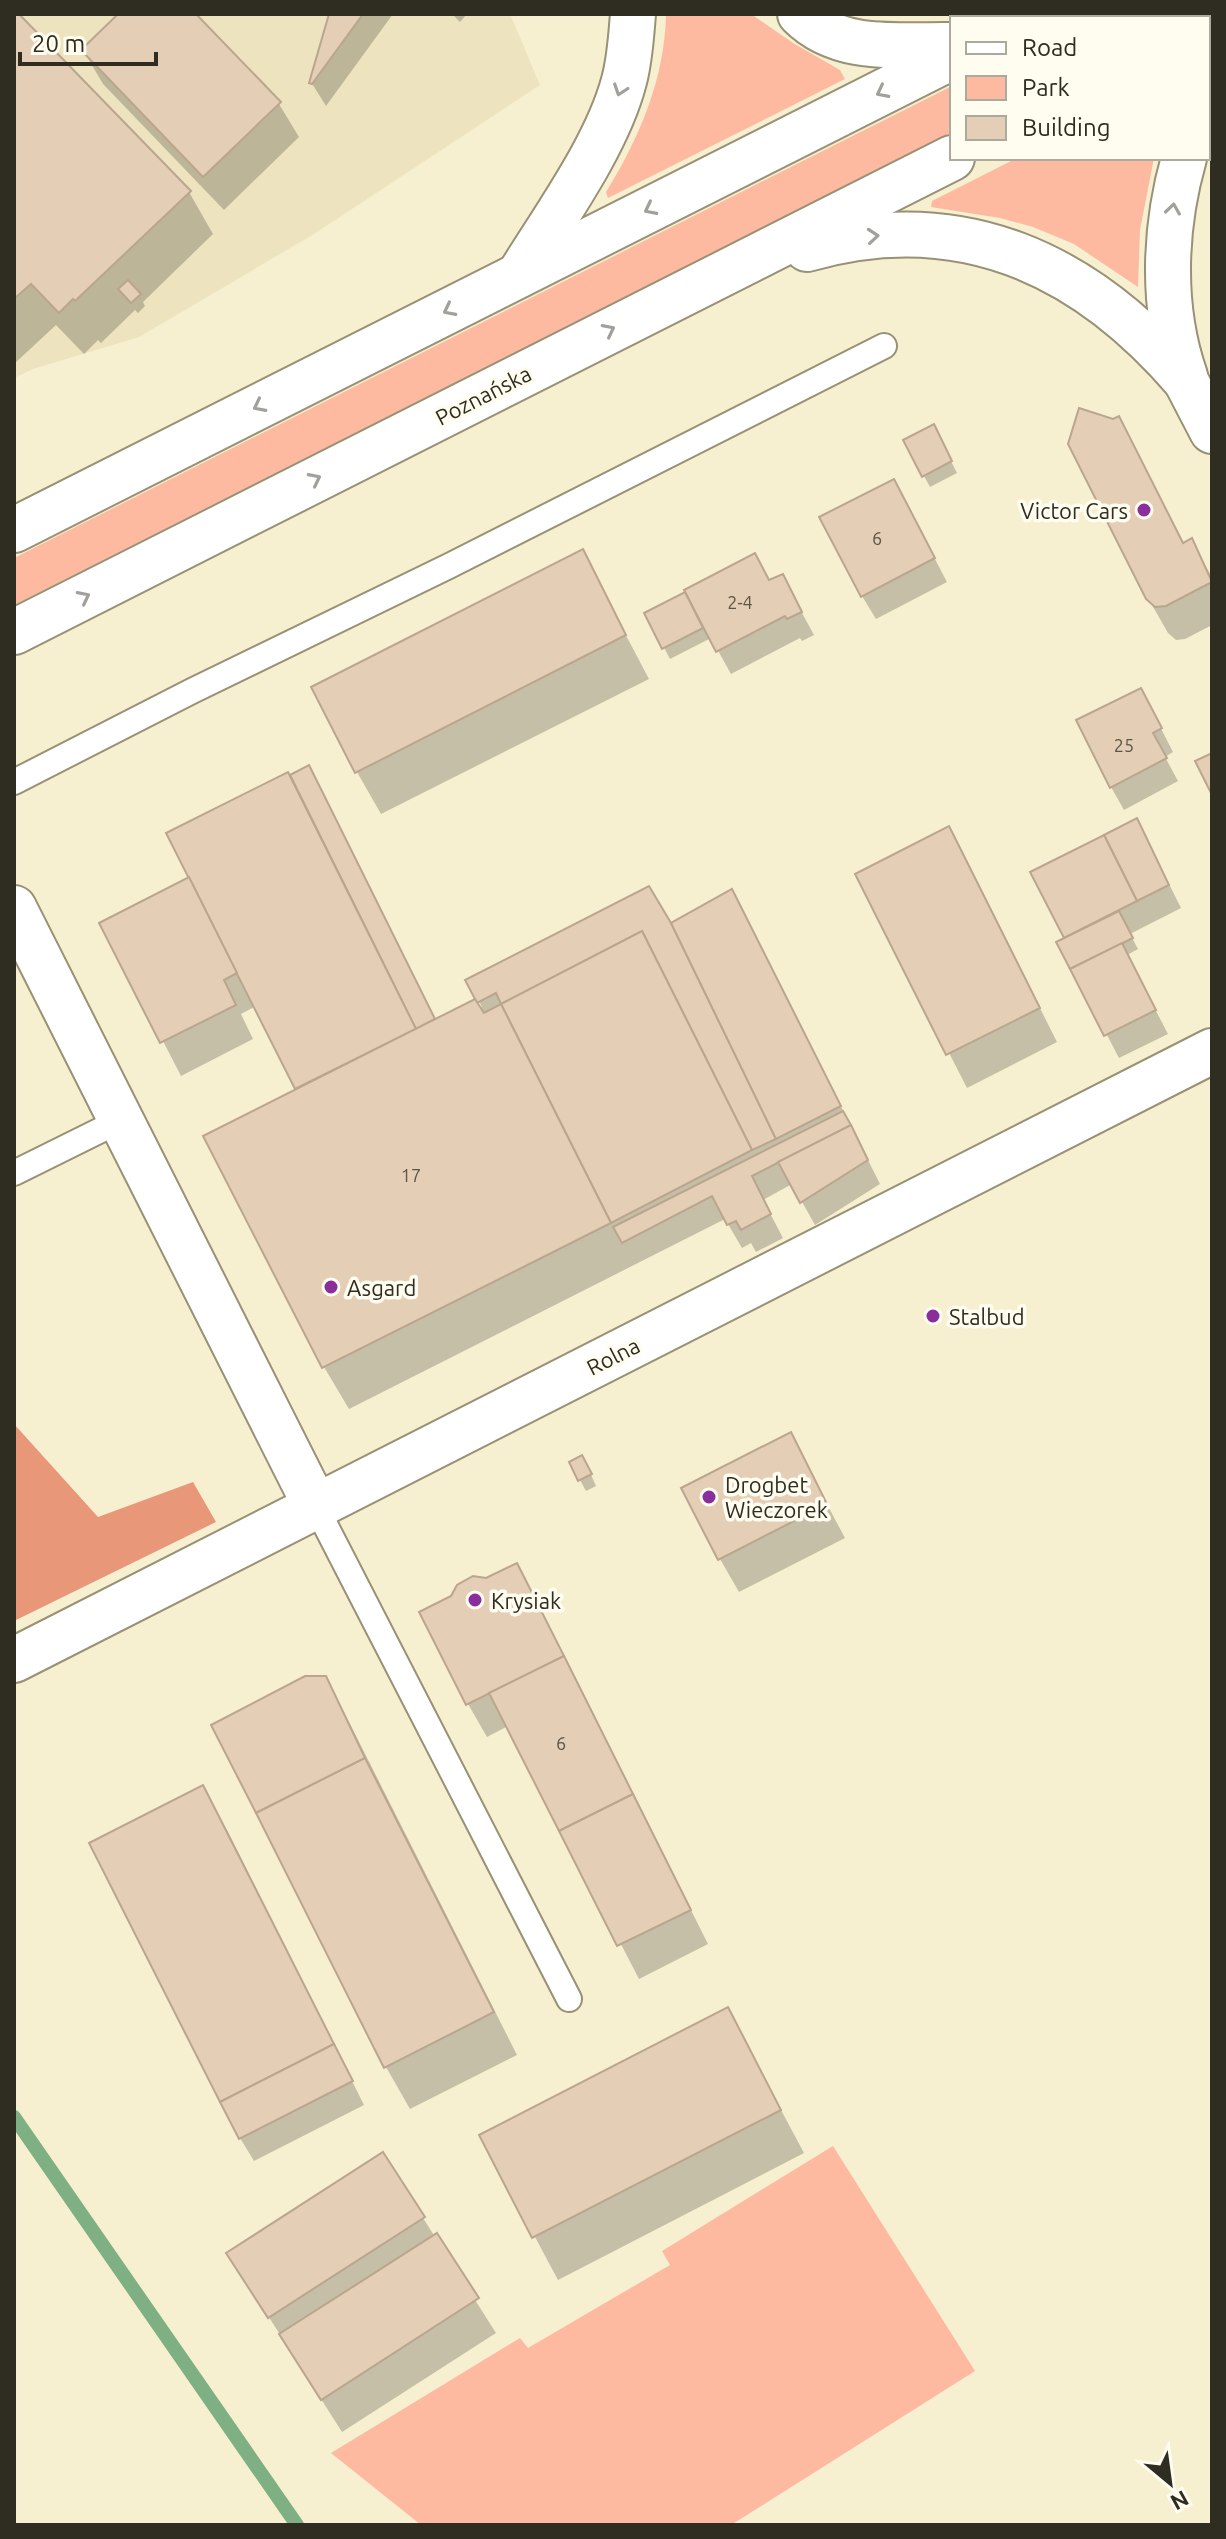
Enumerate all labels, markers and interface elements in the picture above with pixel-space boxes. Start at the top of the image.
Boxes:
scale bar [20,16,156,66]
legend [950,16,1210,160]
text: 20 m [32,30,85,57]
text: Road [1022,34,1077,61]
text: Park [1022,74,1070,101]
one-way arrow [876,82,891,98]
one-way arrow [613,83,630,97]
text: Building [1022,114,1110,141]
one-way arrow [644,199,659,215]
one-way arrow [1164,203,1181,216]
one-way arrow [867,228,880,245]
one-way arrow [442,301,457,316]
one-way arrow [601,325,616,340]
street label: Poznańska [431,360,535,430]
one-way arrow [253,396,268,412]
one-way arrow [307,474,322,489]
place label: Victor Cars [1020,498,1128,523]
marker: Victor Cars [1135,501,1153,519]
house number: 6 [872,528,882,548]
one-way arrow [75,591,90,607]
house number: 2-4 [727,592,753,612]
house number: 25 [1114,735,1134,755]
house number: 17 [401,1165,421,1185]
place label: Asgard [347,1275,416,1300]
marker: Asgard [322,1278,340,1296]
place label: Stalbud [949,1304,1025,1329]
marker: Stalbud [924,1307,942,1325]
street label: Rolna [582,1332,644,1380]
place label: Drogbet Wieczorek [725,1472,828,1522]
marker: Drogbet Wieczorek [700,1488,718,1506]
place label: Krysiak [491,1588,561,1613]
marker: Krysiak [466,1591,484,1609]
house number: 6 [556,1733,566,1753]
north arrow [1130,2443,1210,2523]
text: N [1167,2486,1193,2516]

